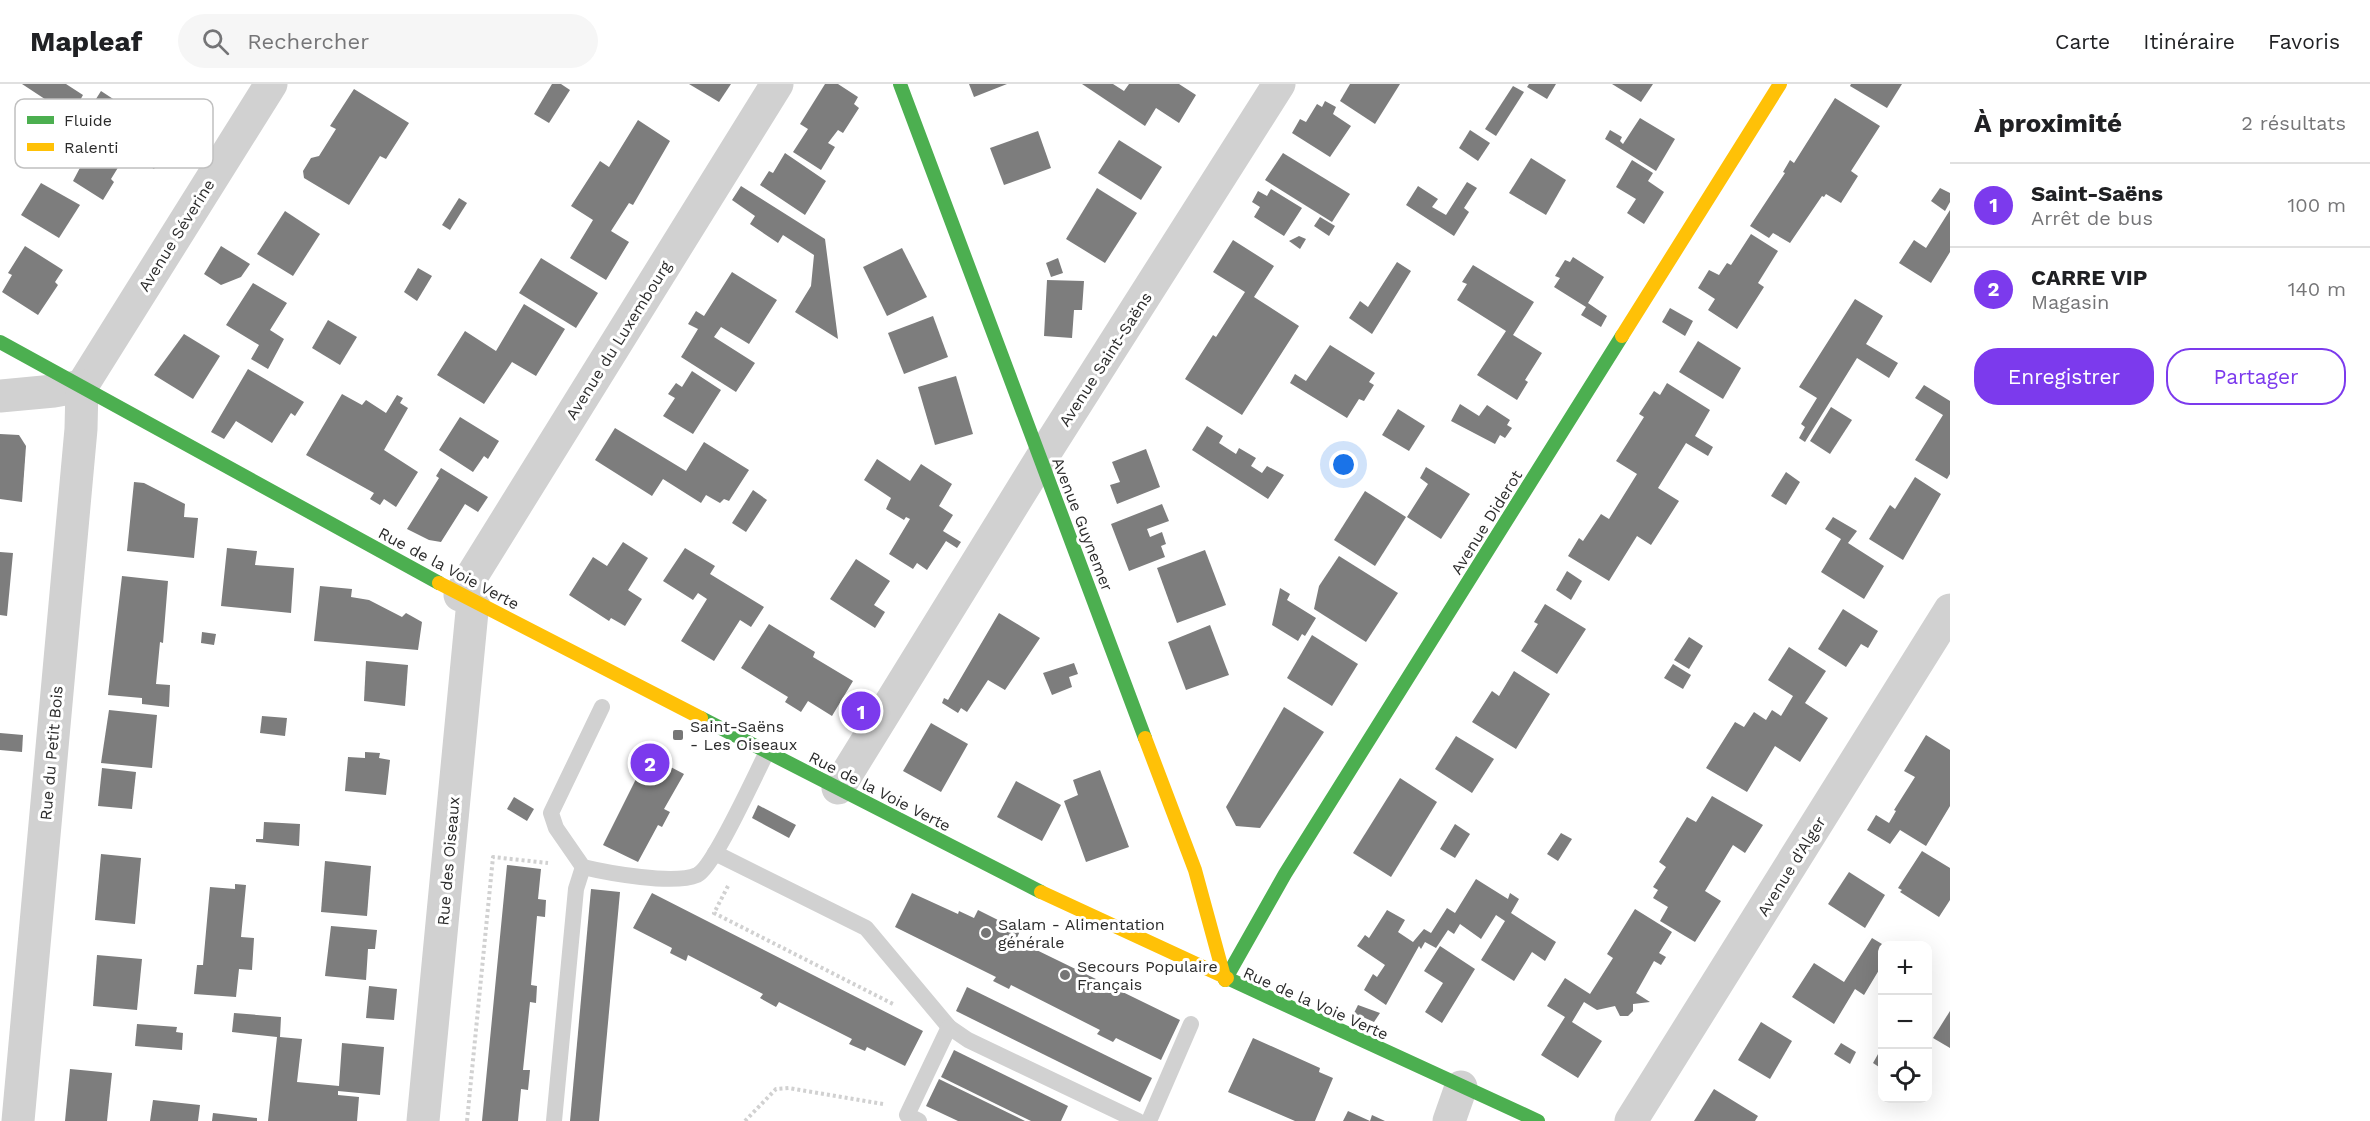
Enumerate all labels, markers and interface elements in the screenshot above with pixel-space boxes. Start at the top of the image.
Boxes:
search box [178,14,598,68]
text: Mapleaf [30,25,142,58]
icon: search [199,25,232,58]
text: Rechercher [247,29,369,54]
text: Carte [2055,29,2110,54]
text: Itinéraire [2143,29,2235,54]
text: Favoris [2268,29,2340,54]
legend [15,99,213,168]
text: À proximité [1974,108,2122,138]
text: Fluide [64,111,112,130]
text: 2 résultats [2241,111,2346,135]
text: Ralenti [64,138,119,157]
street label: Avenue Séverine [134,176,219,295]
text: Saint-Saëns [2031,181,2163,206]
text: 1 [1989,193,1998,217]
text: 100 m [2287,193,2346,217]
text: Arrêt de bus [2031,206,2153,230]
street label: Avenue du Luxembourg [562,257,675,423]
text: CARRE VIP [2031,265,2147,290]
text: 2 [1988,277,1999,301]
text: 140 m [2288,277,2346,301]
street label: Avenue Saint-Saëns [1055,289,1156,430]
text: Magasin [2031,290,2109,314]
button: Enregistrer [1974,348,2154,405]
button: Partager [2166,348,2346,405]
your location [1329,450,1358,479]
street label: Avenue Guynemer [1048,455,1117,594]
street label: Avenue Diderot [1447,466,1526,578]
street label: Rue de la Voie Verte [375,523,522,614]
street label: Rue du Petit Bois [36,685,67,821]
pin: 1 [842,688,880,734]
place label: Saint-Saëns - Les Oiseaux [690,717,797,754]
marker: Saint-Saëns - Les Oiseaux [671,728,685,742]
pin: 2 [630,740,670,786]
street label: Rue de la Voie Verte [806,747,954,835]
street label: Rue des Oiseaux [433,796,464,926]
street label: Avenue d'Alger [1753,813,1830,920]
place label: Salam - Alimentation générale [998,915,1165,952]
marker: Salam - Alimentation générale [979,926,993,940]
map controls [1878,941,1932,1103]
button: + [1878,941,1932,995]
place label: Secours Populaire Français [1077,957,1218,994]
street label: Rue de la Voie Verte [1240,963,1391,1044]
marker: Secours Populaire Français [1058,968,1072,982]
button: − [1878,995,1932,1049]
button: locate [1878,1049,1932,1103]

